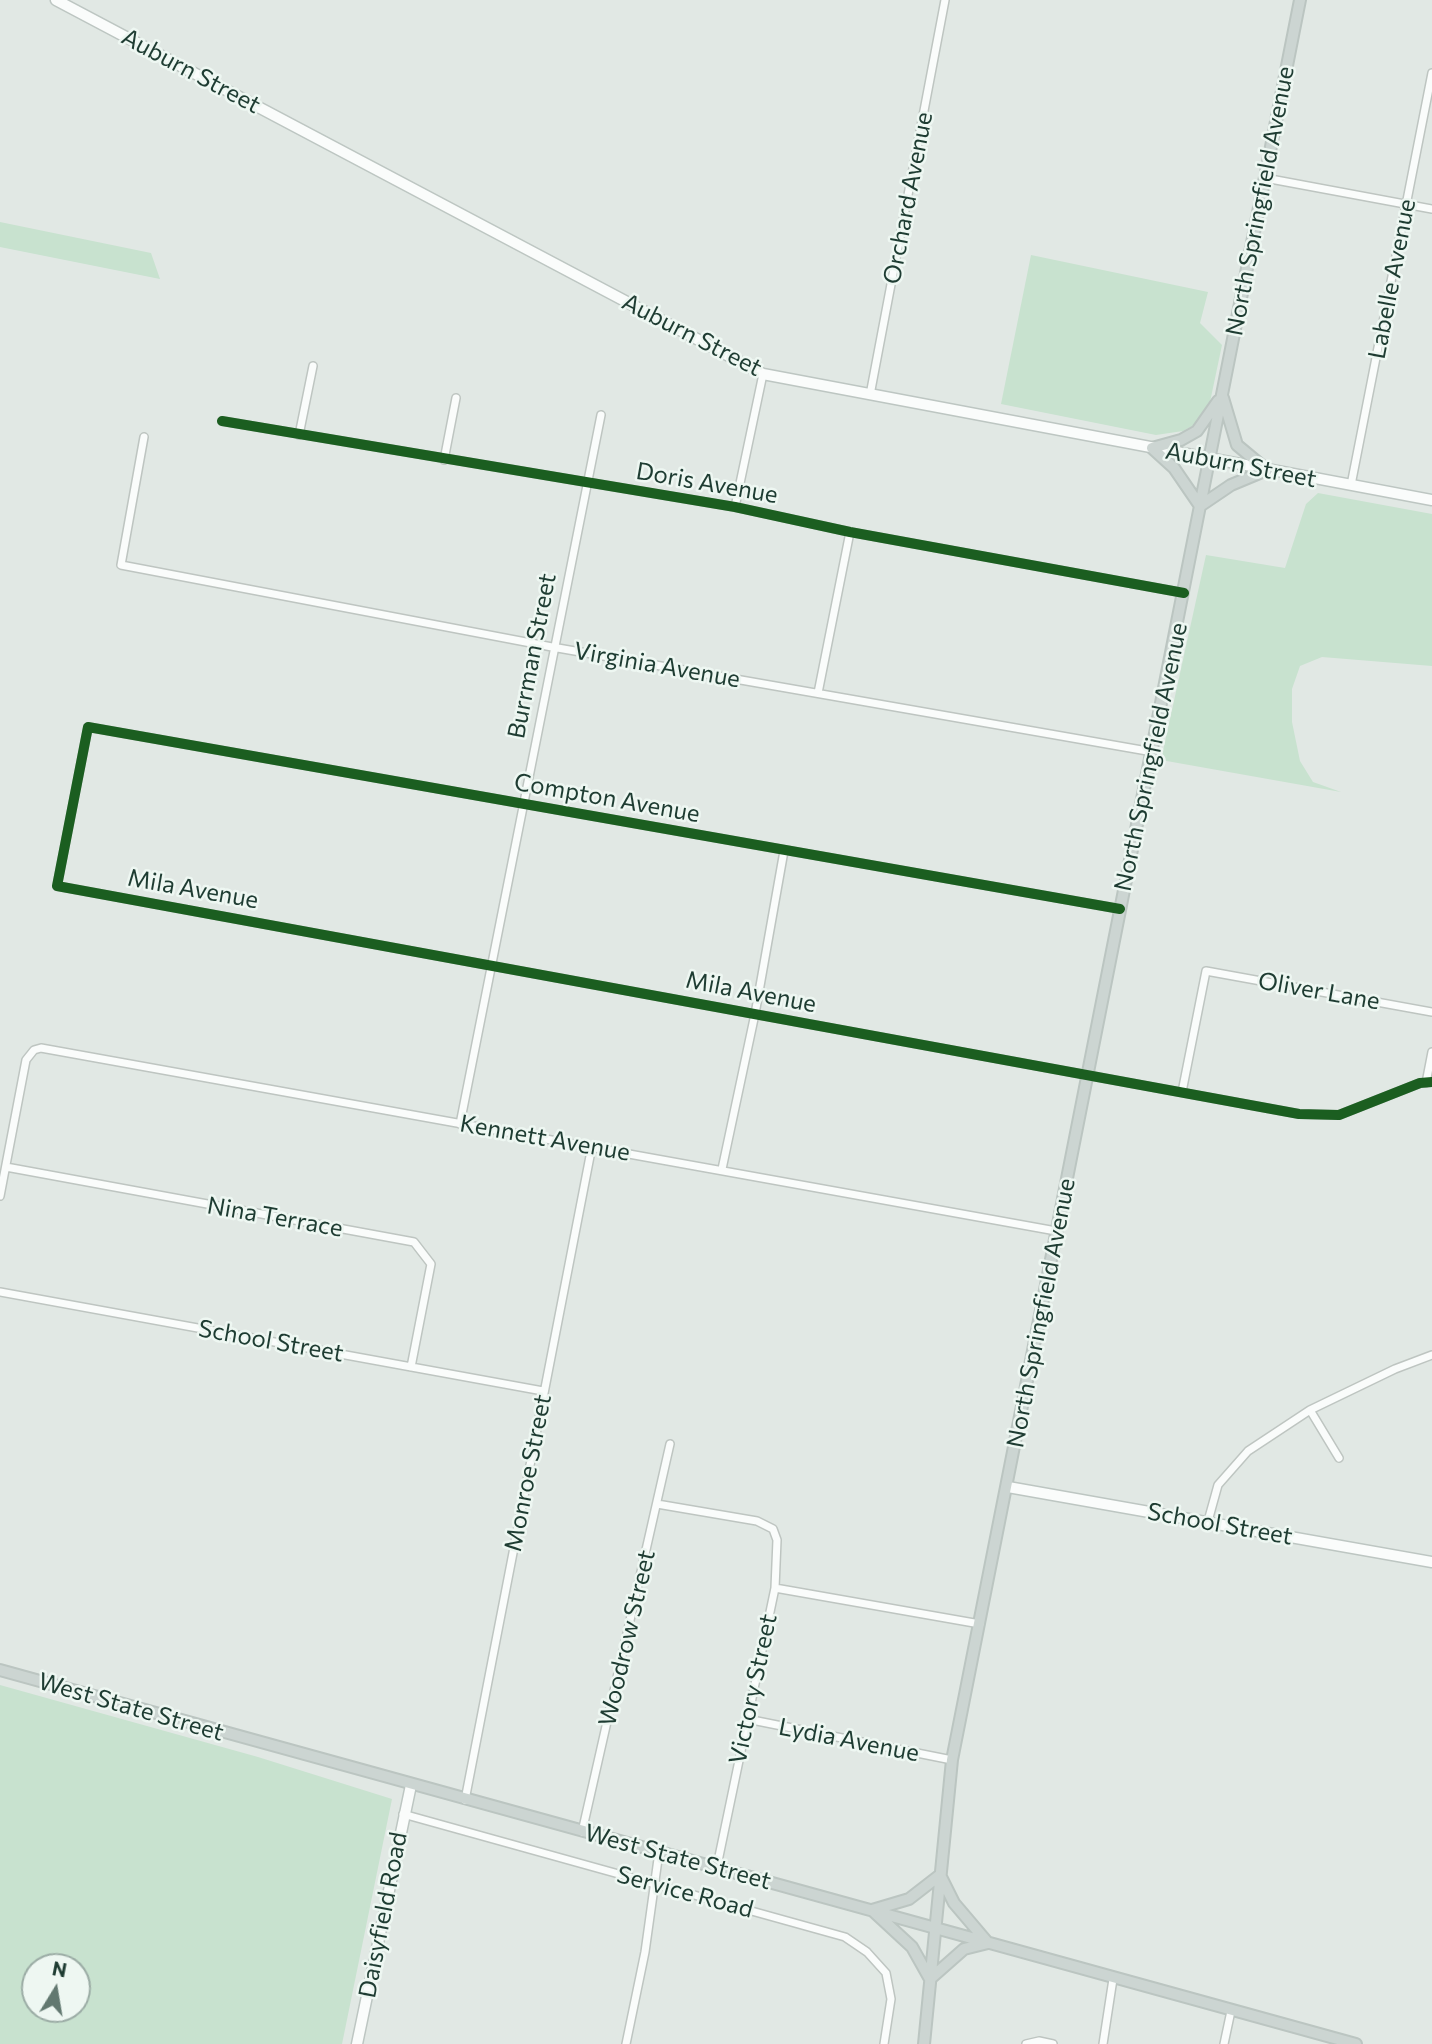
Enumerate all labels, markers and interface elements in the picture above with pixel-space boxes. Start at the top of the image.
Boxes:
street label: Auburn Street [117,22,265,120]
street label: North Springfield Avenue [1220,64,1300,338]
street label: Orchard Avenue [877,110,939,286]
street label: Labelle Avenue [1362,196,1422,362]
street label: Auburn Street [617,287,767,383]
street label: Auburn Street [1163,436,1319,494]
street label: Doris Avenue [634,456,780,510]
street label: Burrman Street [502,571,562,741]
street label: North Springfield Avenue [1108,620,1194,894]
street label: Virginia Avenue [572,636,742,694]
street label: Compton Avenue [512,767,702,829]
street label: Mila Avenue [125,863,261,915]
street label: Mila Avenue [683,965,819,1019]
street label: Oliver Lane [1256,966,1382,1016]
street label: Kennett Avenue [458,1109,632,1167]
street label: North Springfield Avenue [1001,1176,1081,1450]
street label: Nina Terrace [205,1191,345,1243]
street label: School Street [196,1314,346,1368]
street label: Monroe Street [499,1392,557,1554]
street label: School Street [1145,1497,1295,1551]
street label: Woodrow Street [593,1547,661,1729]
street label: Victory Street [723,1611,783,1767]
street label: West State Street [35,1667,227,1747]
street label: Lydia Avenue [776,1712,922,1768]
street label: West State Street [582,1818,774,1896]
street label: Daisyfield Road [353,1830,413,2000]
street label: Service Road [614,1860,756,1924]
north arrow [21,1953,91,2023]
text: N [51,1956,69,1982]

